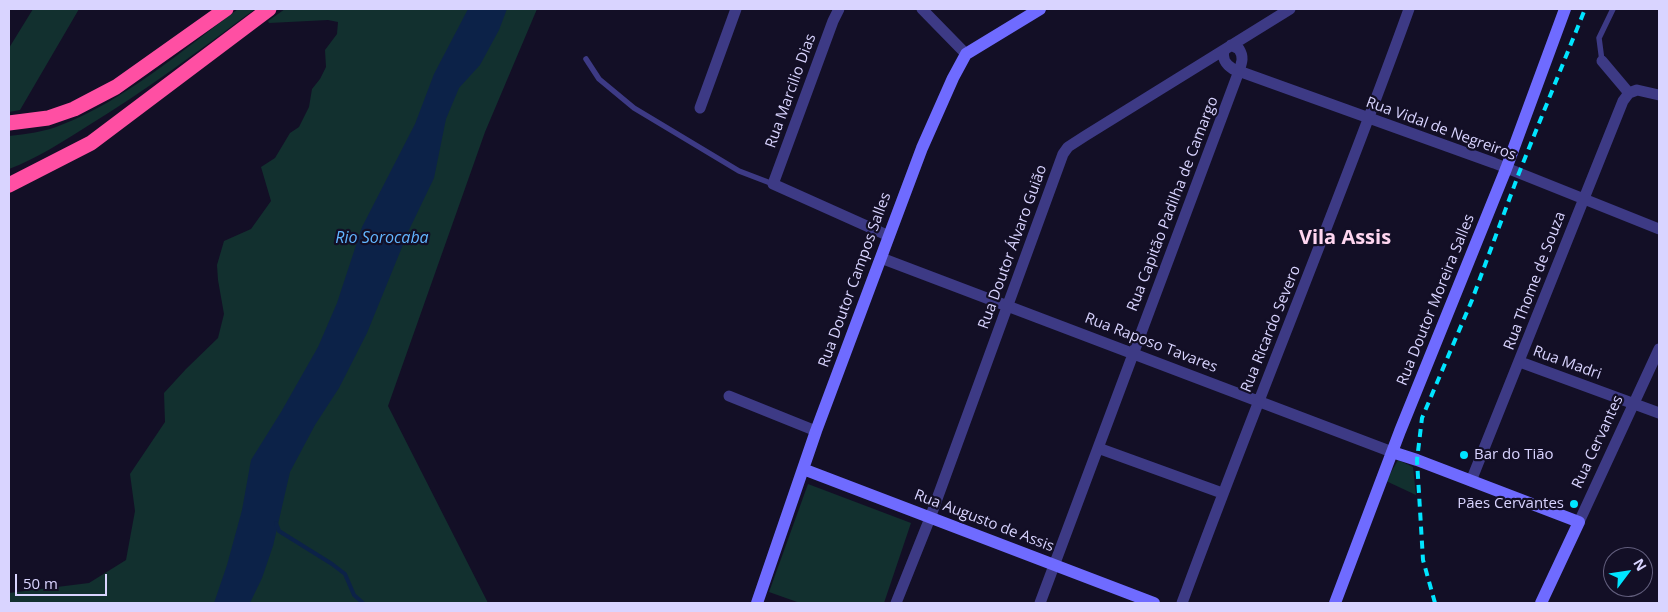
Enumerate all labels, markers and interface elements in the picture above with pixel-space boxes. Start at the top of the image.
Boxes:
street label: Rua Marcilio Dias [762,31,820,151]
street label: Rua Vidal de Negreiros [1363,93,1519,165]
street label: Rua Capitão Padilha de Camargo [1124,94,1222,314]
street label: Rua Doutor Álvaro Guião [975,162,1051,332]
street label: Rua Doutor Campos Salles [815,190,895,370]
street label: Rua Thome de Souza [1500,209,1570,353]
street label: Rua Doutor Moreira Salles [1393,212,1479,388]
district label: Vila Assis [1299,226,1391,250]
water label: Rio Sorocaba [335,228,429,248]
street label: Rua Ricardo Severo [1237,263,1305,395]
street label: Rua Raposo Tavares [1082,309,1220,377]
street label: Rua Madri [1530,342,1604,384]
street label: Rua Cervantes [1569,393,1627,491]
place label: Bar do Tião [1474,446,1554,464]
marker: Bar do Tião [1458,449,1470,461]
street label: Rua Augusto de Assis [912,486,1056,556]
place label: Pães Cervantes [1457,495,1564,513]
marker: Pães Cervantes [1568,498,1580,510]
north arrow [1603,547,1653,597]
text: N [1629,555,1652,574]
scale bar [18,564,110,596]
text: 50 m [23,573,58,593]

